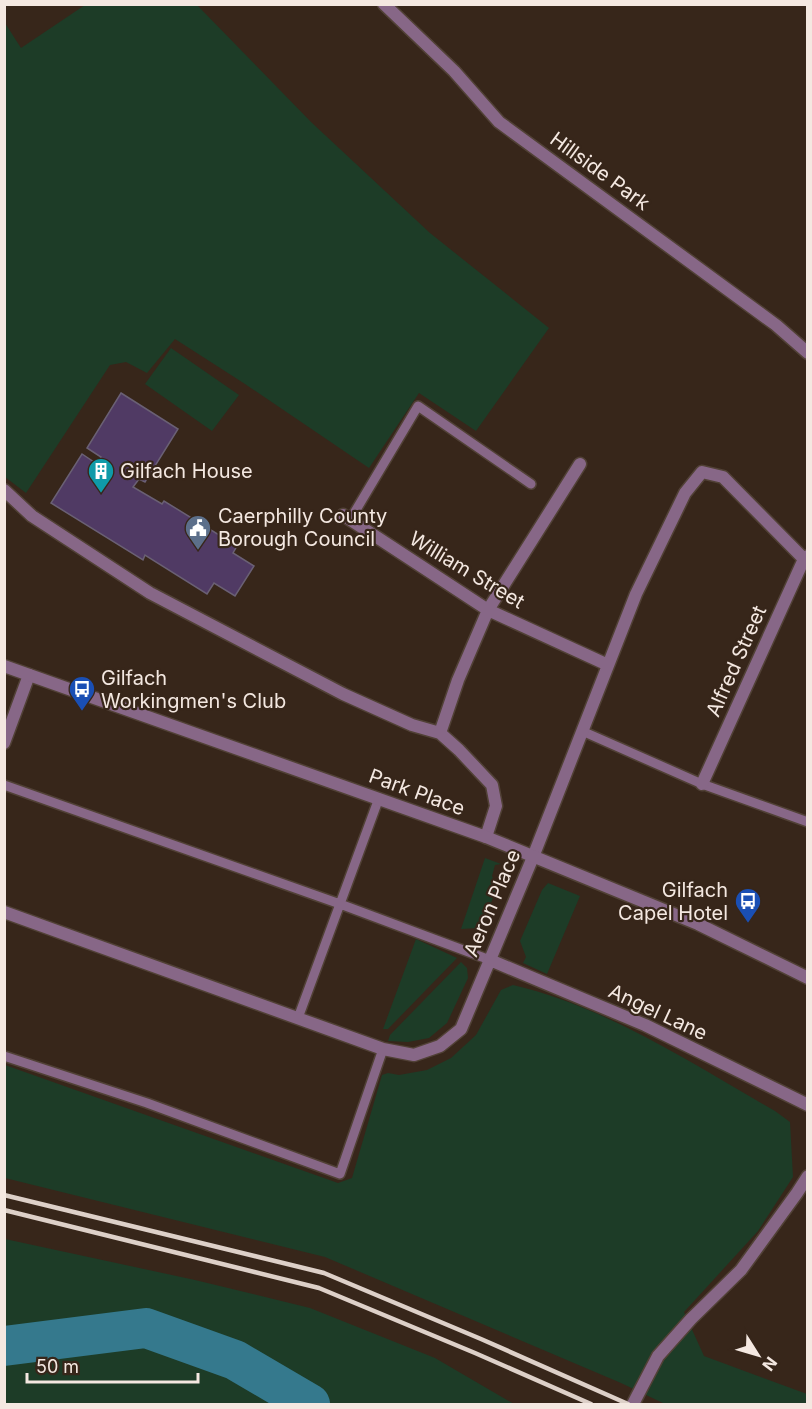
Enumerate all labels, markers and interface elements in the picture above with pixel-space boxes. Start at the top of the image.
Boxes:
street label: Hillside Park [546,127,654,215]
building icon: Gilfach House [86,456,116,494]
place label: Gilfach House [120,459,253,483]
place label: Caerphilly County Borough Council [218,504,387,551]
public building icon: Caerphilly County Borough Council [183,513,213,551]
street label: William Street [405,526,529,614]
street label: Alfred Street [701,601,771,720]
place label: Gilfach Workingmen's Club [101,666,286,713]
bus stop icon: Gilfach Workingmen's Club [67,674,97,712]
street label: Park Place [366,764,468,820]
street label: Aeron Place [459,846,525,960]
place label: Gilfach Capel Hotel [618,878,728,925]
bus stop icon: Gilfach Capel Hotel [733,886,763,924]
street label: Angel Lane [605,979,711,1045]
north arrow [728,1325,788,1385]
scale bar [27,1346,198,1384]
text: N [758,1353,782,1375]
text: 50 m [36,1356,79,1377]

